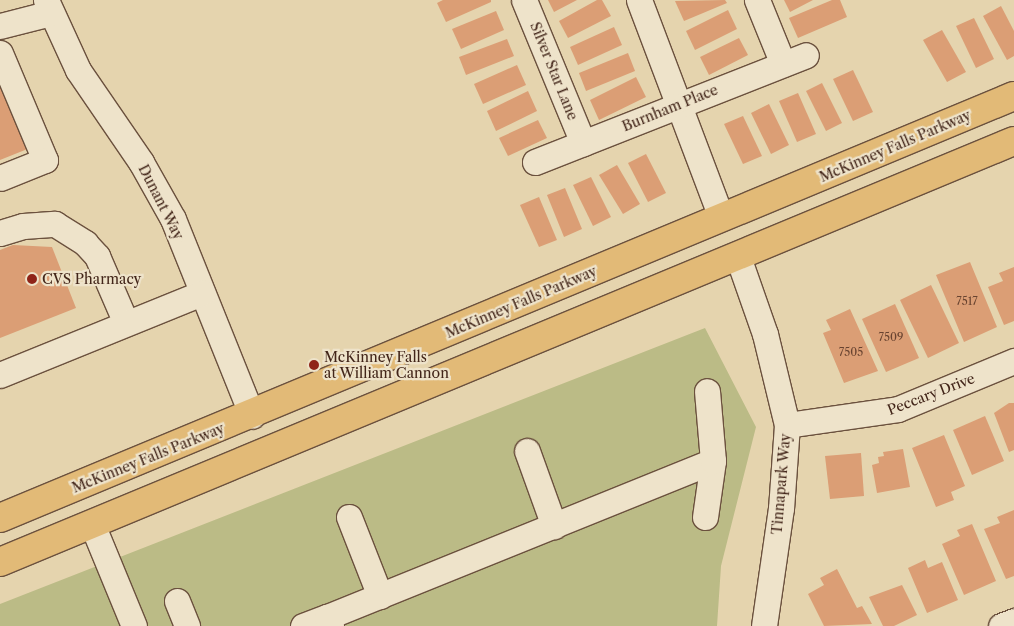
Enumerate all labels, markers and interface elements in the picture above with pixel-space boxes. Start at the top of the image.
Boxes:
street label: Silver Star Lane [527,19,581,123]
street label: Burnham Place [620,81,720,135]
street label: McKinney Falls Parkway [817,106,973,186]
street label: Dunant Way [135,161,187,243]
street label: McKinney Falls Parkway [443,262,599,342]
place label: CVS Pharmacy [42,271,141,287]
marker: CVS Pharmacy [26,273,38,285]
house number: 7517 [956,294,978,308]
house number: 7509 [879,330,903,344]
house number: 7505 [839,345,863,359]
place label: McKinney Falls at William Cannon [324,349,449,382]
marker: McKinney Falls at William Cannon [308,359,320,371]
street label: Peccary Drive [885,370,977,418]
street label: McKinney Falls Parkway [69,420,227,496]
street label: Tinnapark Way [768,432,794,536]

